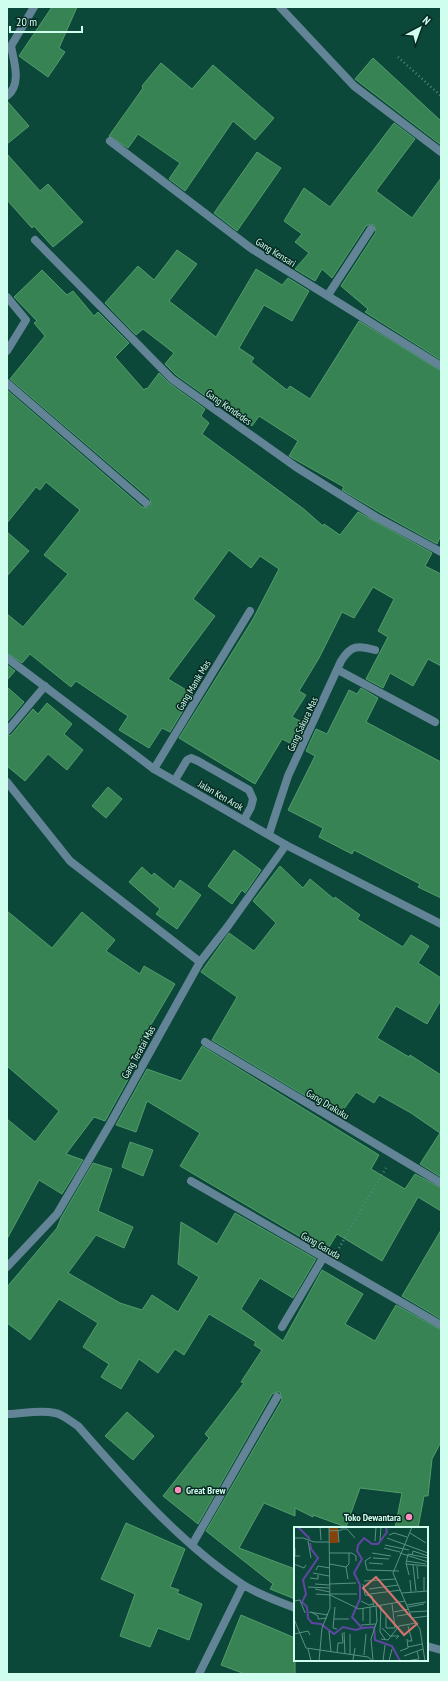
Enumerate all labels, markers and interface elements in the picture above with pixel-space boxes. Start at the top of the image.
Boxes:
scale bar [10,8,82,34]
north arrow [400,8,440,48]
text: N [420,13,433,28]
text: 20 m [16,14,37,29]
street label: Gang Kensari [253,235,298,270]
street label: Gang Kendedes [203,387,255,428]
street label: Gang Manik Mas [173,657,214,713]
street label: Gang Sakura Mas [284,694,321,754]
street label: Jalan Ken Arok [195,777,246,814]
street label: Gang Teratai Mas [119,1023,159,1081]
street label: Gang Drakuku [304,1086,352,1122]
street label: Gang Garuda [298,1229,343,1262]
place label: Great Brew [186,1484,226,1497]
marker: Great Brew [173,1485,183,1495]
place label: Toko Dewantara [344,1511,401,1524]
marker: Toko Dewantara [404,1512,414,1522]
inset map [294,1527,428,1661]

